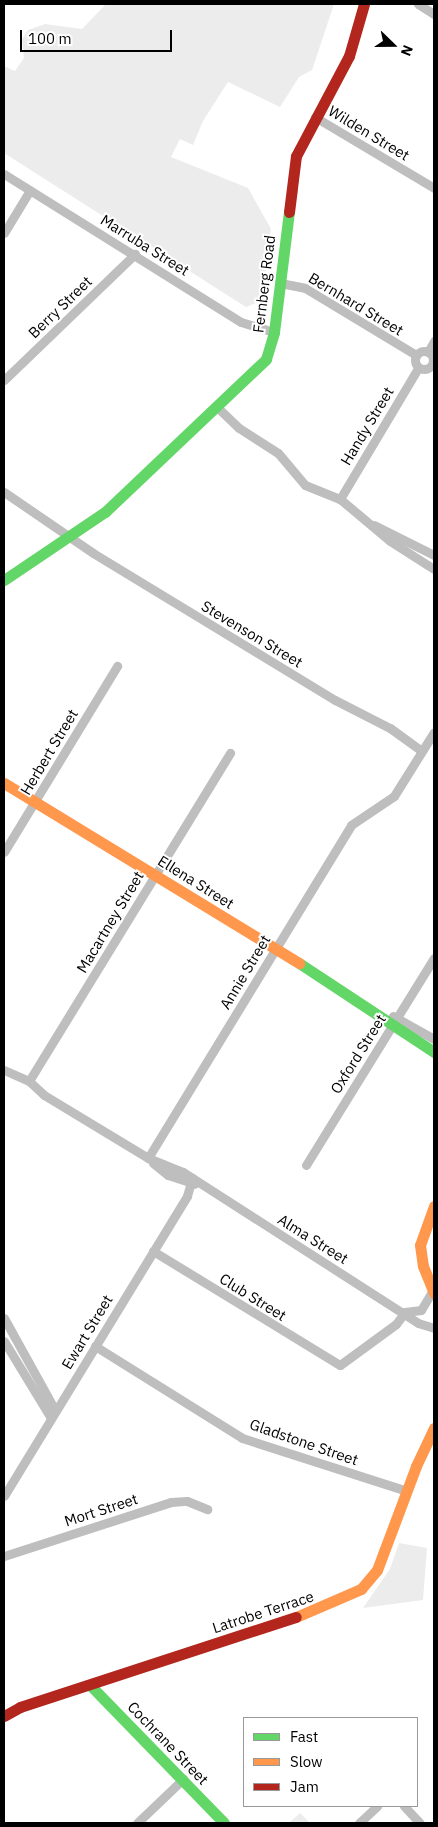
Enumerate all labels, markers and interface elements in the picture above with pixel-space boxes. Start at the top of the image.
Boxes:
scale bar [22,20,175,52]
north arrow [368,20,418,70]
text: 100 m [28,29,72,48]
text: N [397,43,417,59]
street label: Wilden Street [325,102,413,164]
street label: Marruba Street [97,211,193,279]
street label: Fernberg Road [249,234,279,334]
street label: Bernhard Street [305,269,407,339]
street label: Berry Street [24,272,96,342]
street label: Handy Street [337,384,397,468]
street label: Stevenson Street [198,597,306,671]
street label: Herbert Street [16,706,82,798]
street label: Ellena Street [155,852,237,912]
street label: Macartney Street [73,868,147,976]
street label: Annie Street [216,932,274,1012]
street label: Oxford Street [326,1011,390,1097]
street label: Alma Street [275,1210,351,1268]
street label: Club Street [216,1269,290,1325]
street label: Ewart Street [58,1292,116,1372]
street label: Gladstone Street [247,1415,361,1469]
street label: Mort Street [62,1490,140,1530]
street label: Latrobe Terrace [210,1587,316,1637]
street label: Cochrane Street [124,1698,212,1788]
legend [243,1717,418,1807]
text: Fast [290,1727,318,1746]
text: Slow [290,1752,323,1771]
text: Jam [290,1777,319,1796]

